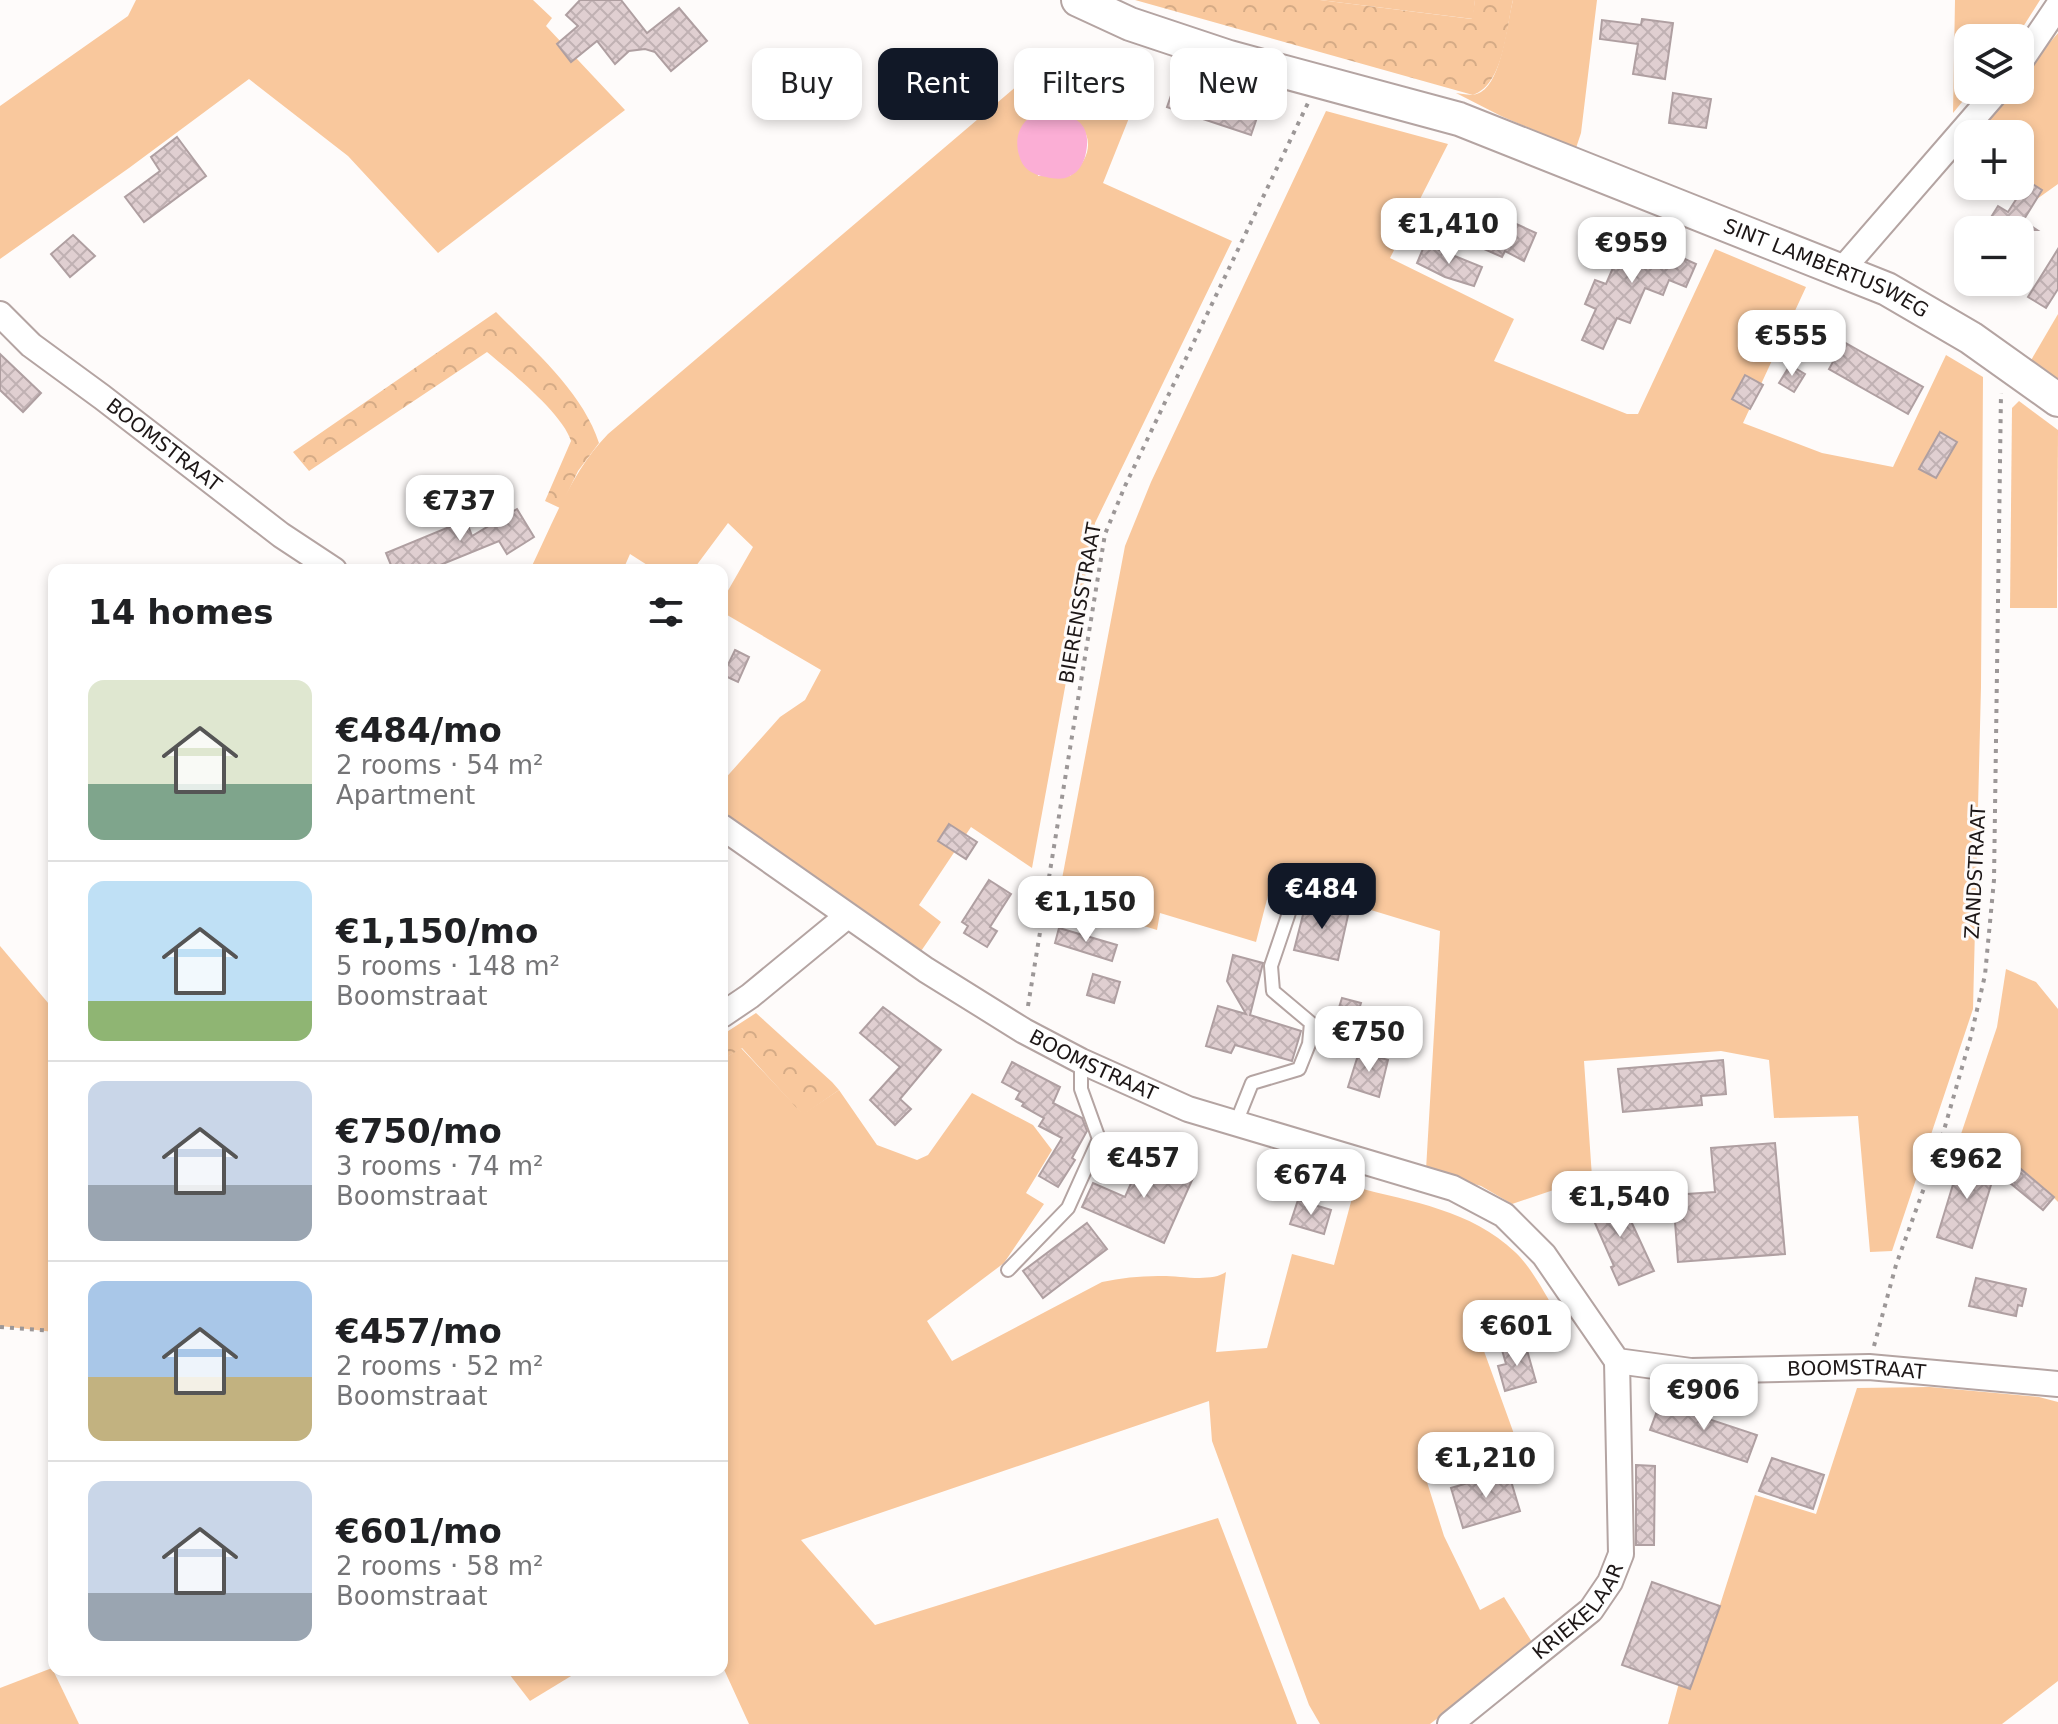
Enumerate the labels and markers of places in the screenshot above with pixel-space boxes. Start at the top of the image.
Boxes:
pin: €1,410 [1384,198,1514,266]
pin: €959 [1585,217,1679,285]
pin: €555 [1745,310,1839,378]
pin: €737 [413,475,507,543]
pin: €484 [1275,863,1369,931]
pin: €1,150 [1021,876,1151,944]
pin: €750 [1322,1006,1416,1074]
pin: €457 [1097,1132,1191,1200]
pin: €962 [1920,1133,2014,1201]
pin: €674 [1264,1149,1358,1217]
pin: €1,540 [1555,1171,1685,1239]
pin: €601 [1470,1300,1564,1368]
pin: €906 [1657,1364,1751,1432]
pin: €1,210 [1421,1432,1551,1500]

